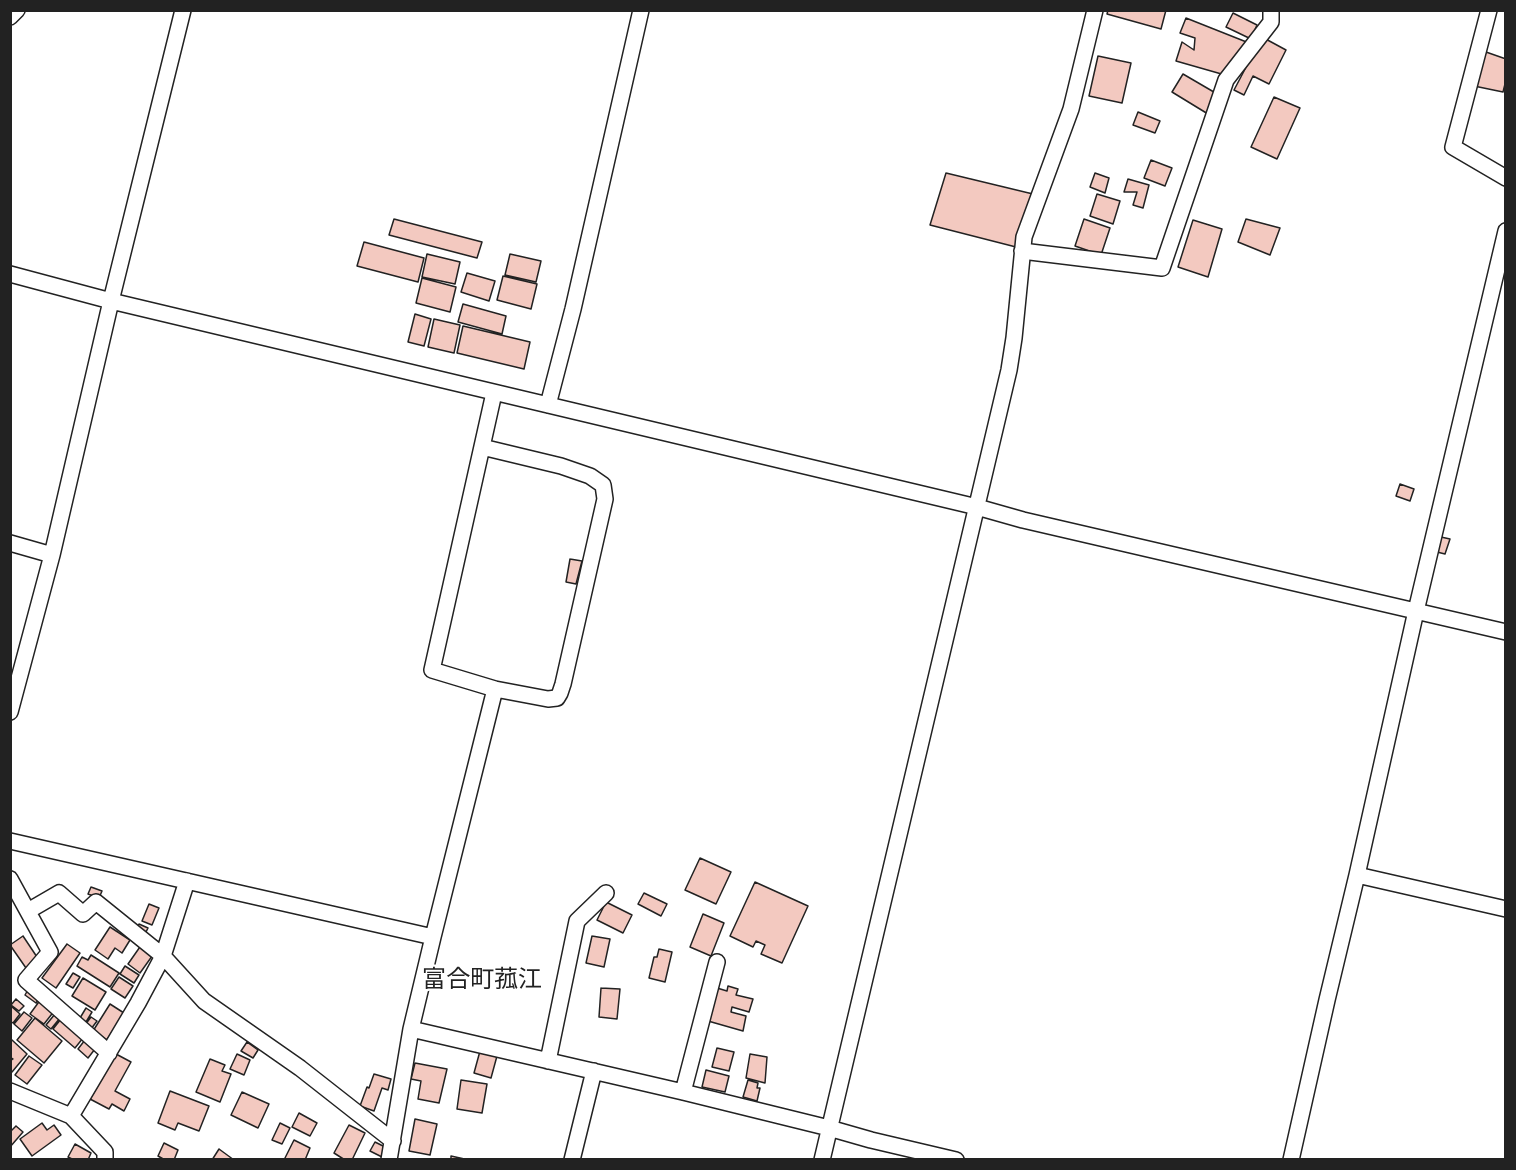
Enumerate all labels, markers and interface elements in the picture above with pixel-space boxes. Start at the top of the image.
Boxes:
district label: 富合町菰江 [422,966,542,994]

